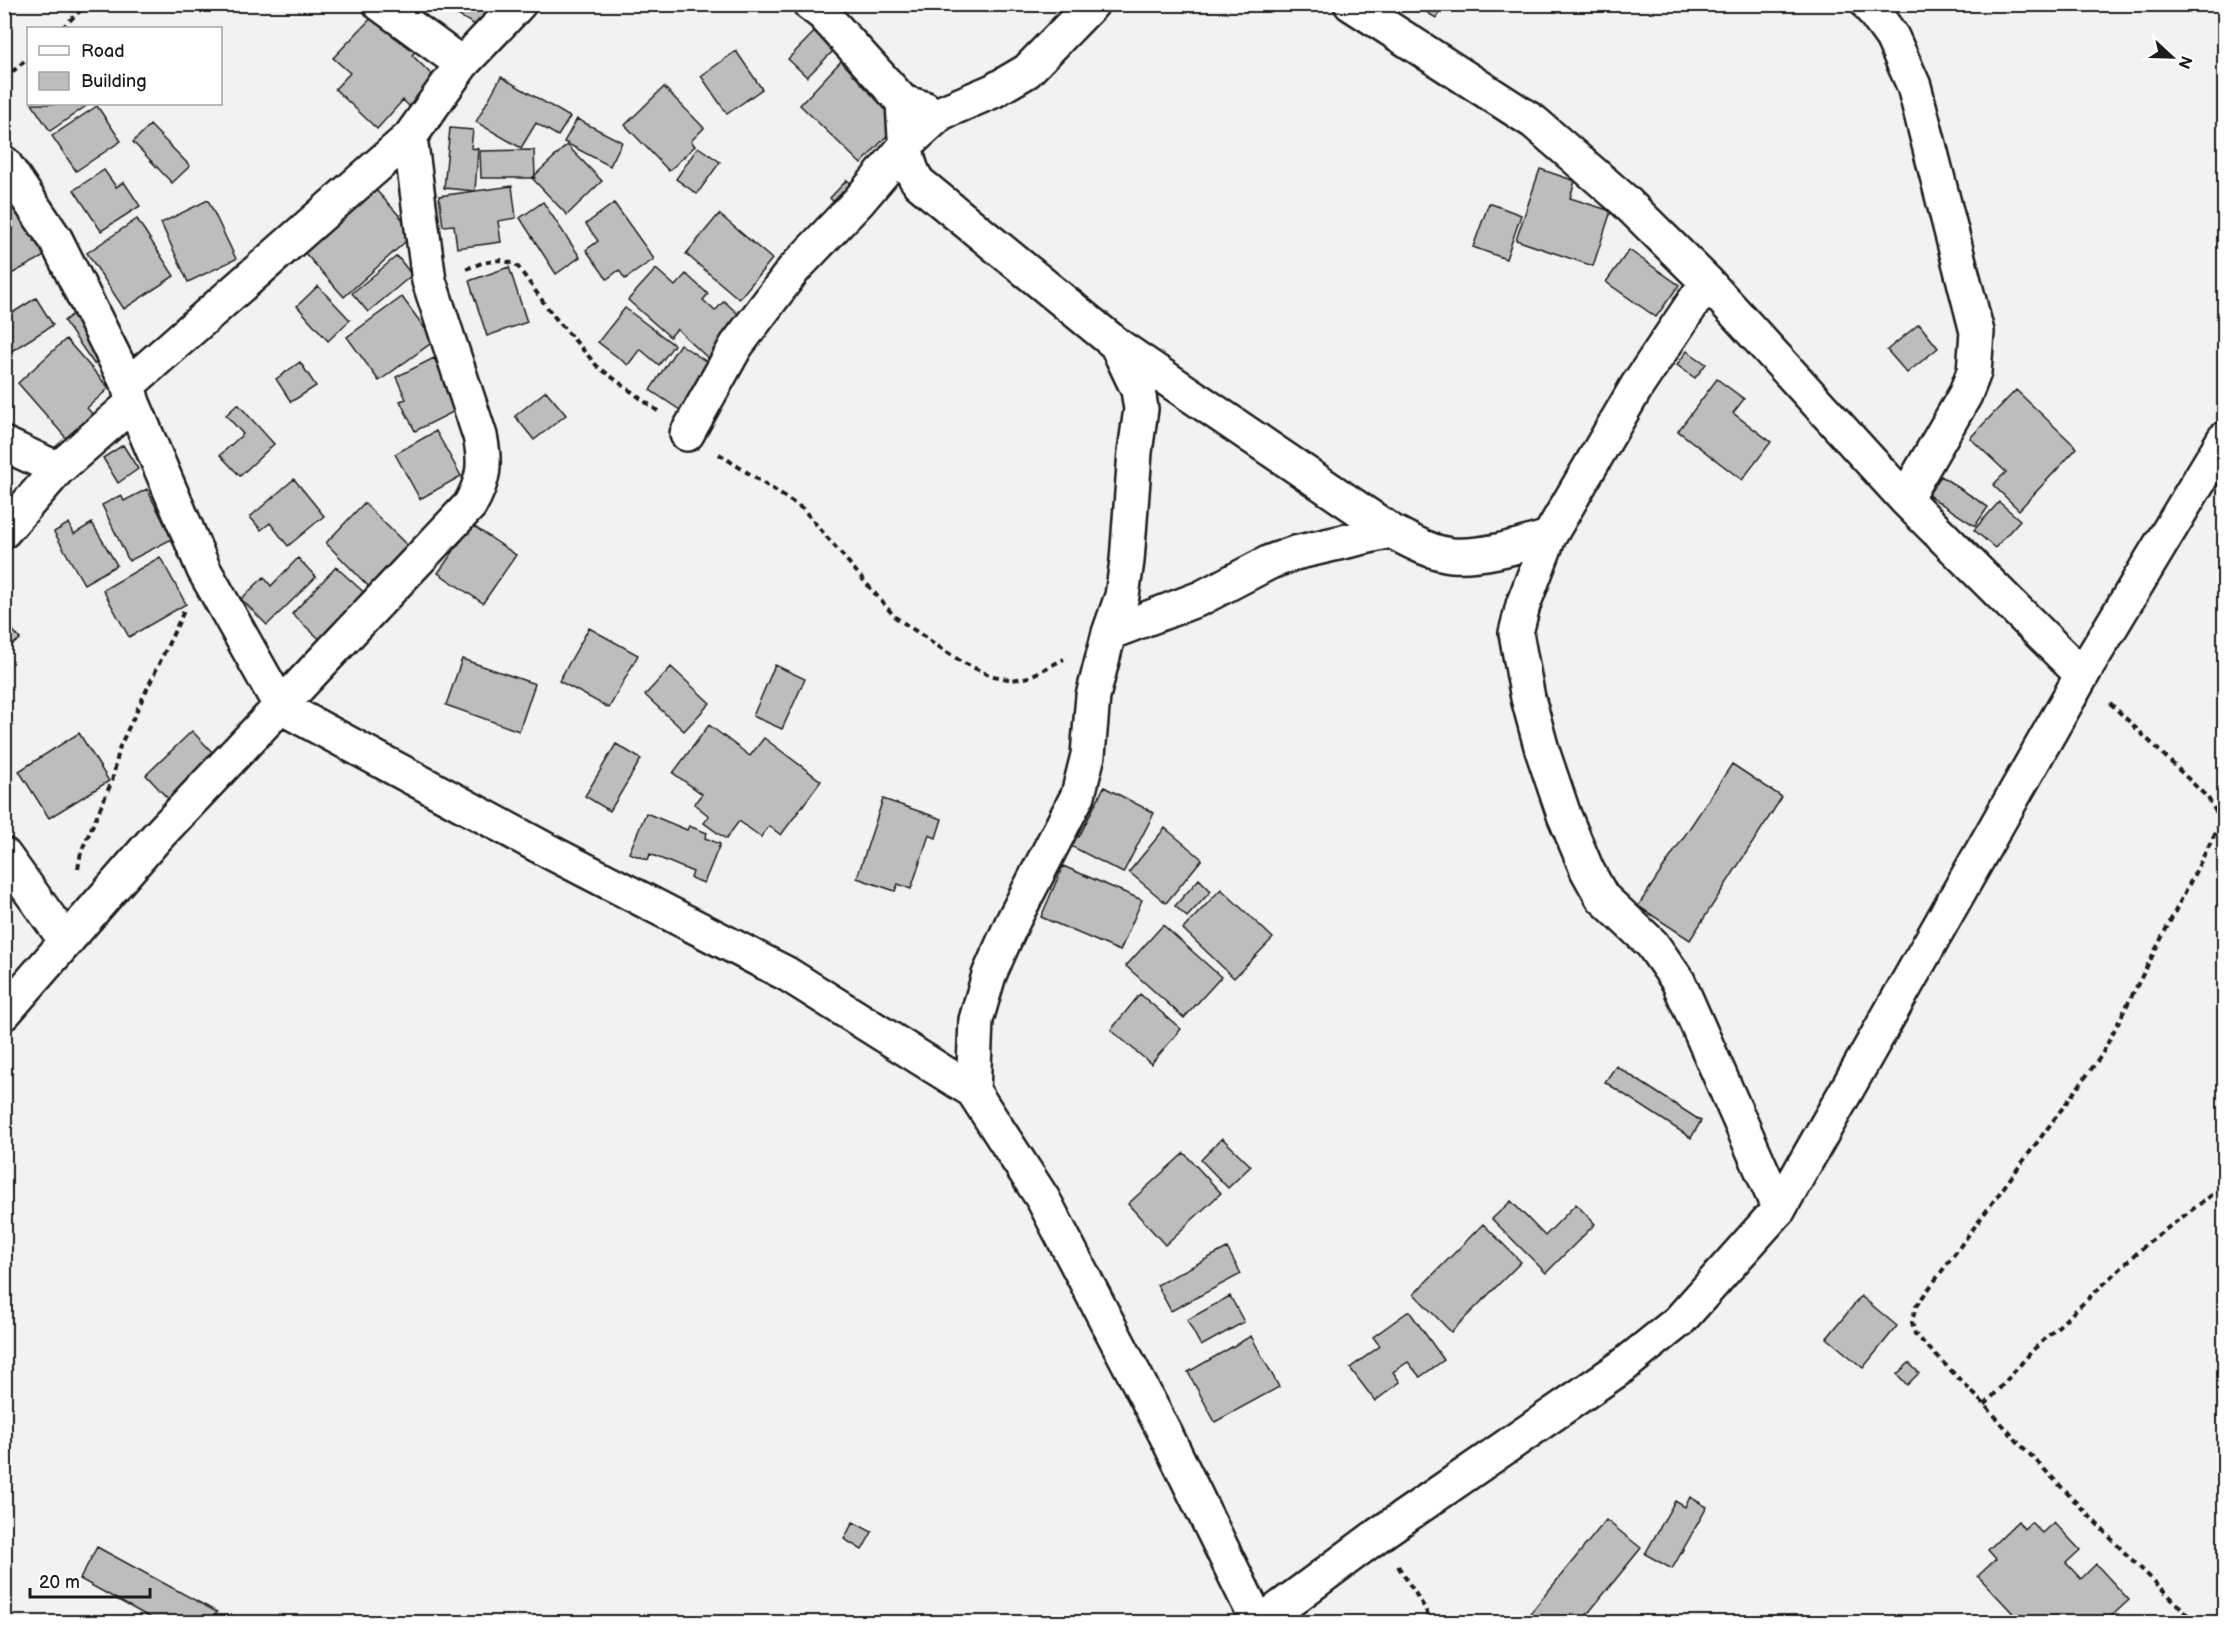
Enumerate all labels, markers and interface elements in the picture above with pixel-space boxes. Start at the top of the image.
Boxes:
legend [27,27,222,105]
north arrow [2142,27,2202,87]
text: Road [81,41,125,62]
text: N [2173,53,2196,71]
text: Building [81,71,147,92]
scale bar [30,1561,150,1599]
text: 20 m [39,1572,80,1593]

